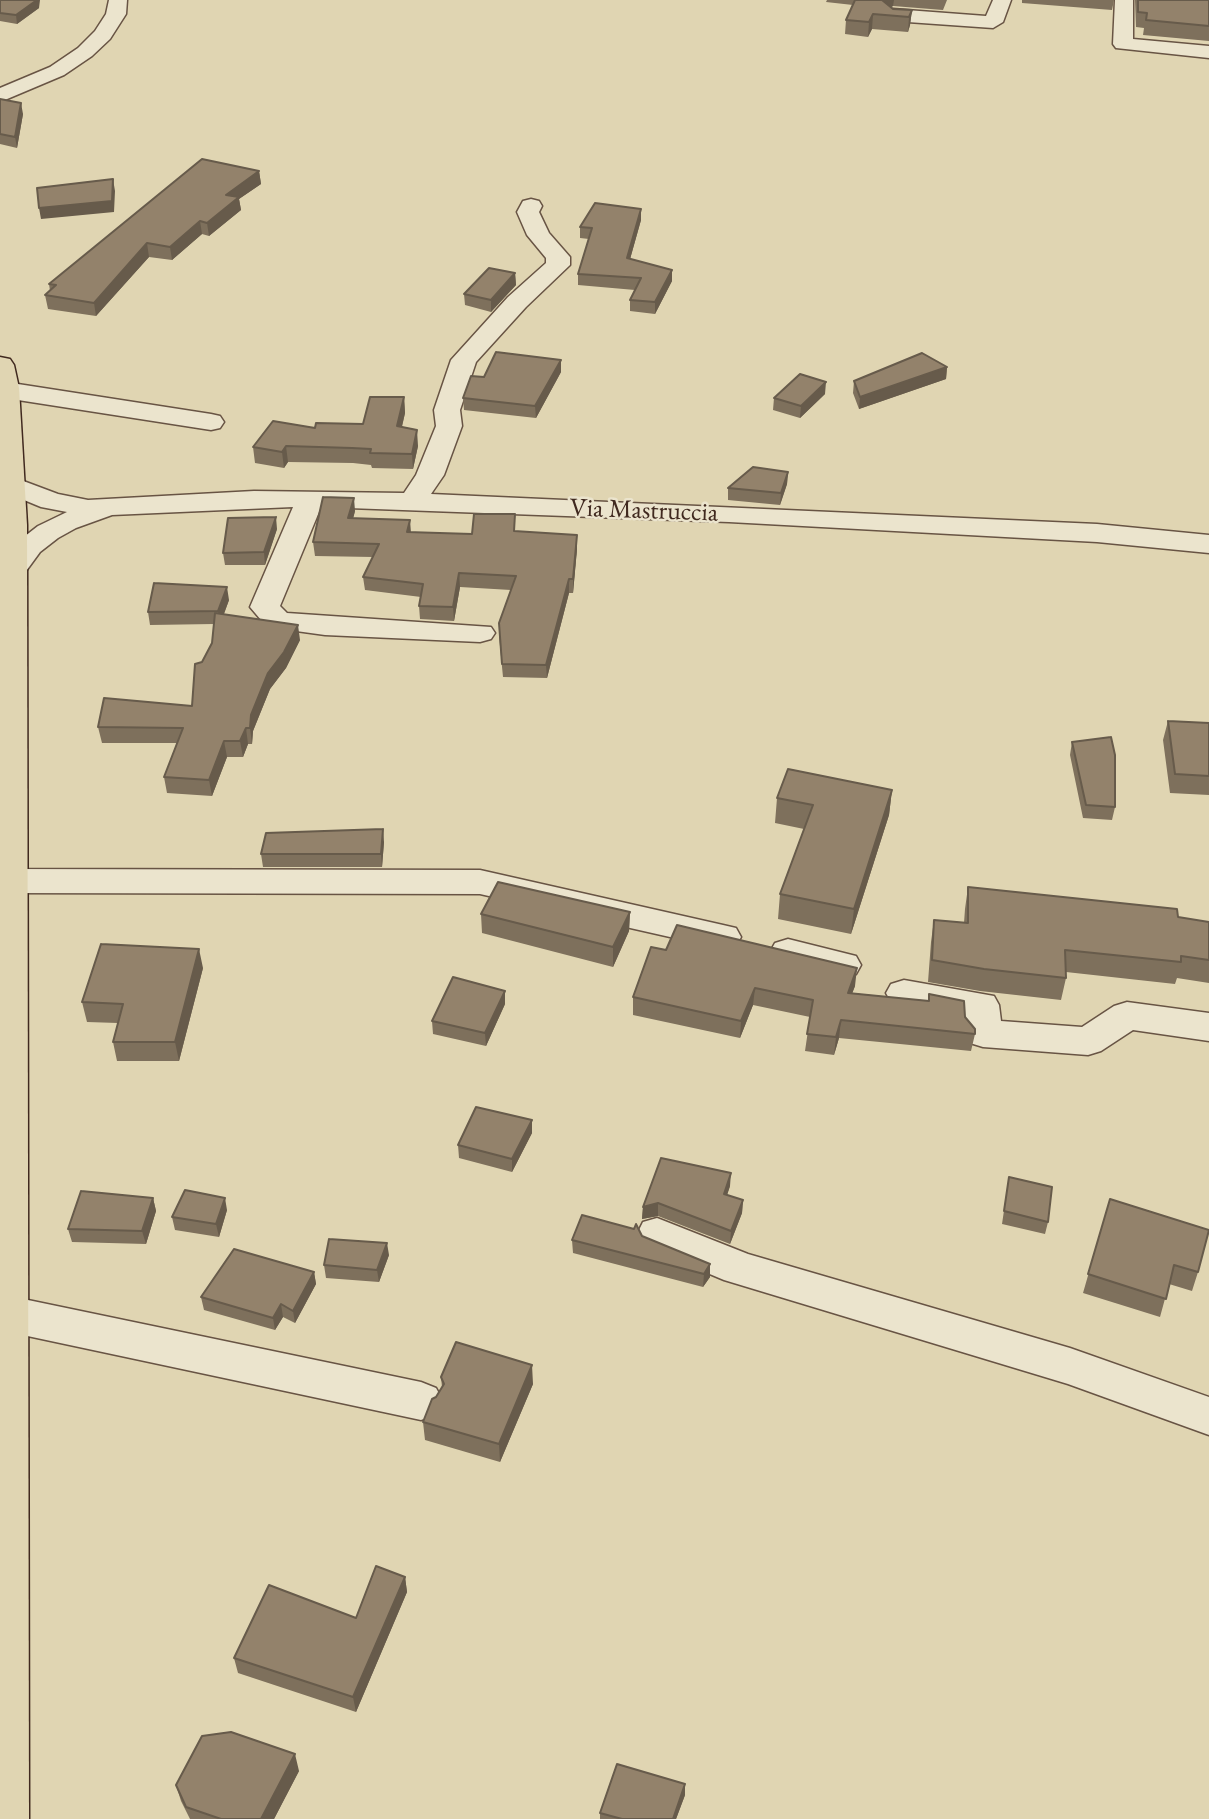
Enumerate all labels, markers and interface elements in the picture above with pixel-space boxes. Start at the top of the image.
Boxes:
street label: Via Mastruccia [569,493,719,529]

